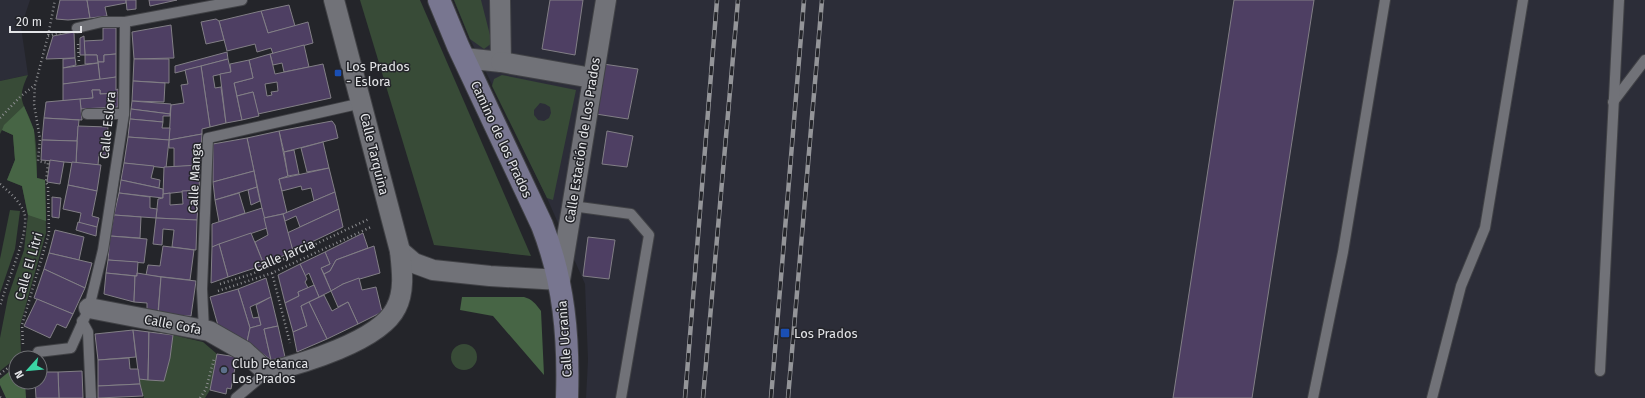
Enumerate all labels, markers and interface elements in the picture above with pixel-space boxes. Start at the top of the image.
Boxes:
scale bar [10,8,81,34]
text: 20 m [16,15,42,29]
street label: Calle Estación de Los Prados [562,56,603,224]
place label: Los Prados - Eslora [346,59,410,89]
marker: Los Prados - Eslora [333,68,343,78]
street label: Camino de los Prados [468,78,535,200]
street label: Calle Eslora [96,90,119,160]
street label: Calle Tarquina [357,112,392,197]
street label: Calle Manga [185,142,204,214]
street label: Calle El Litri [12,231,45,302]
street label: Calle Jarcia [251,236,317,275]
street label: Calle Ucrania [554,300,575,378]
street label: Calle Cofa [143,312,203,337]
place label: Los Prados [794,326,858,341]
marker: Los Prados [779,327,791,339]
north arrow [8,350,48,390]
place label: Club Petanca Los Prados [232,356,308,386]
marker: Club Petanca Los Prados [219,365,229,375]
text: N [12,368,27,381]

